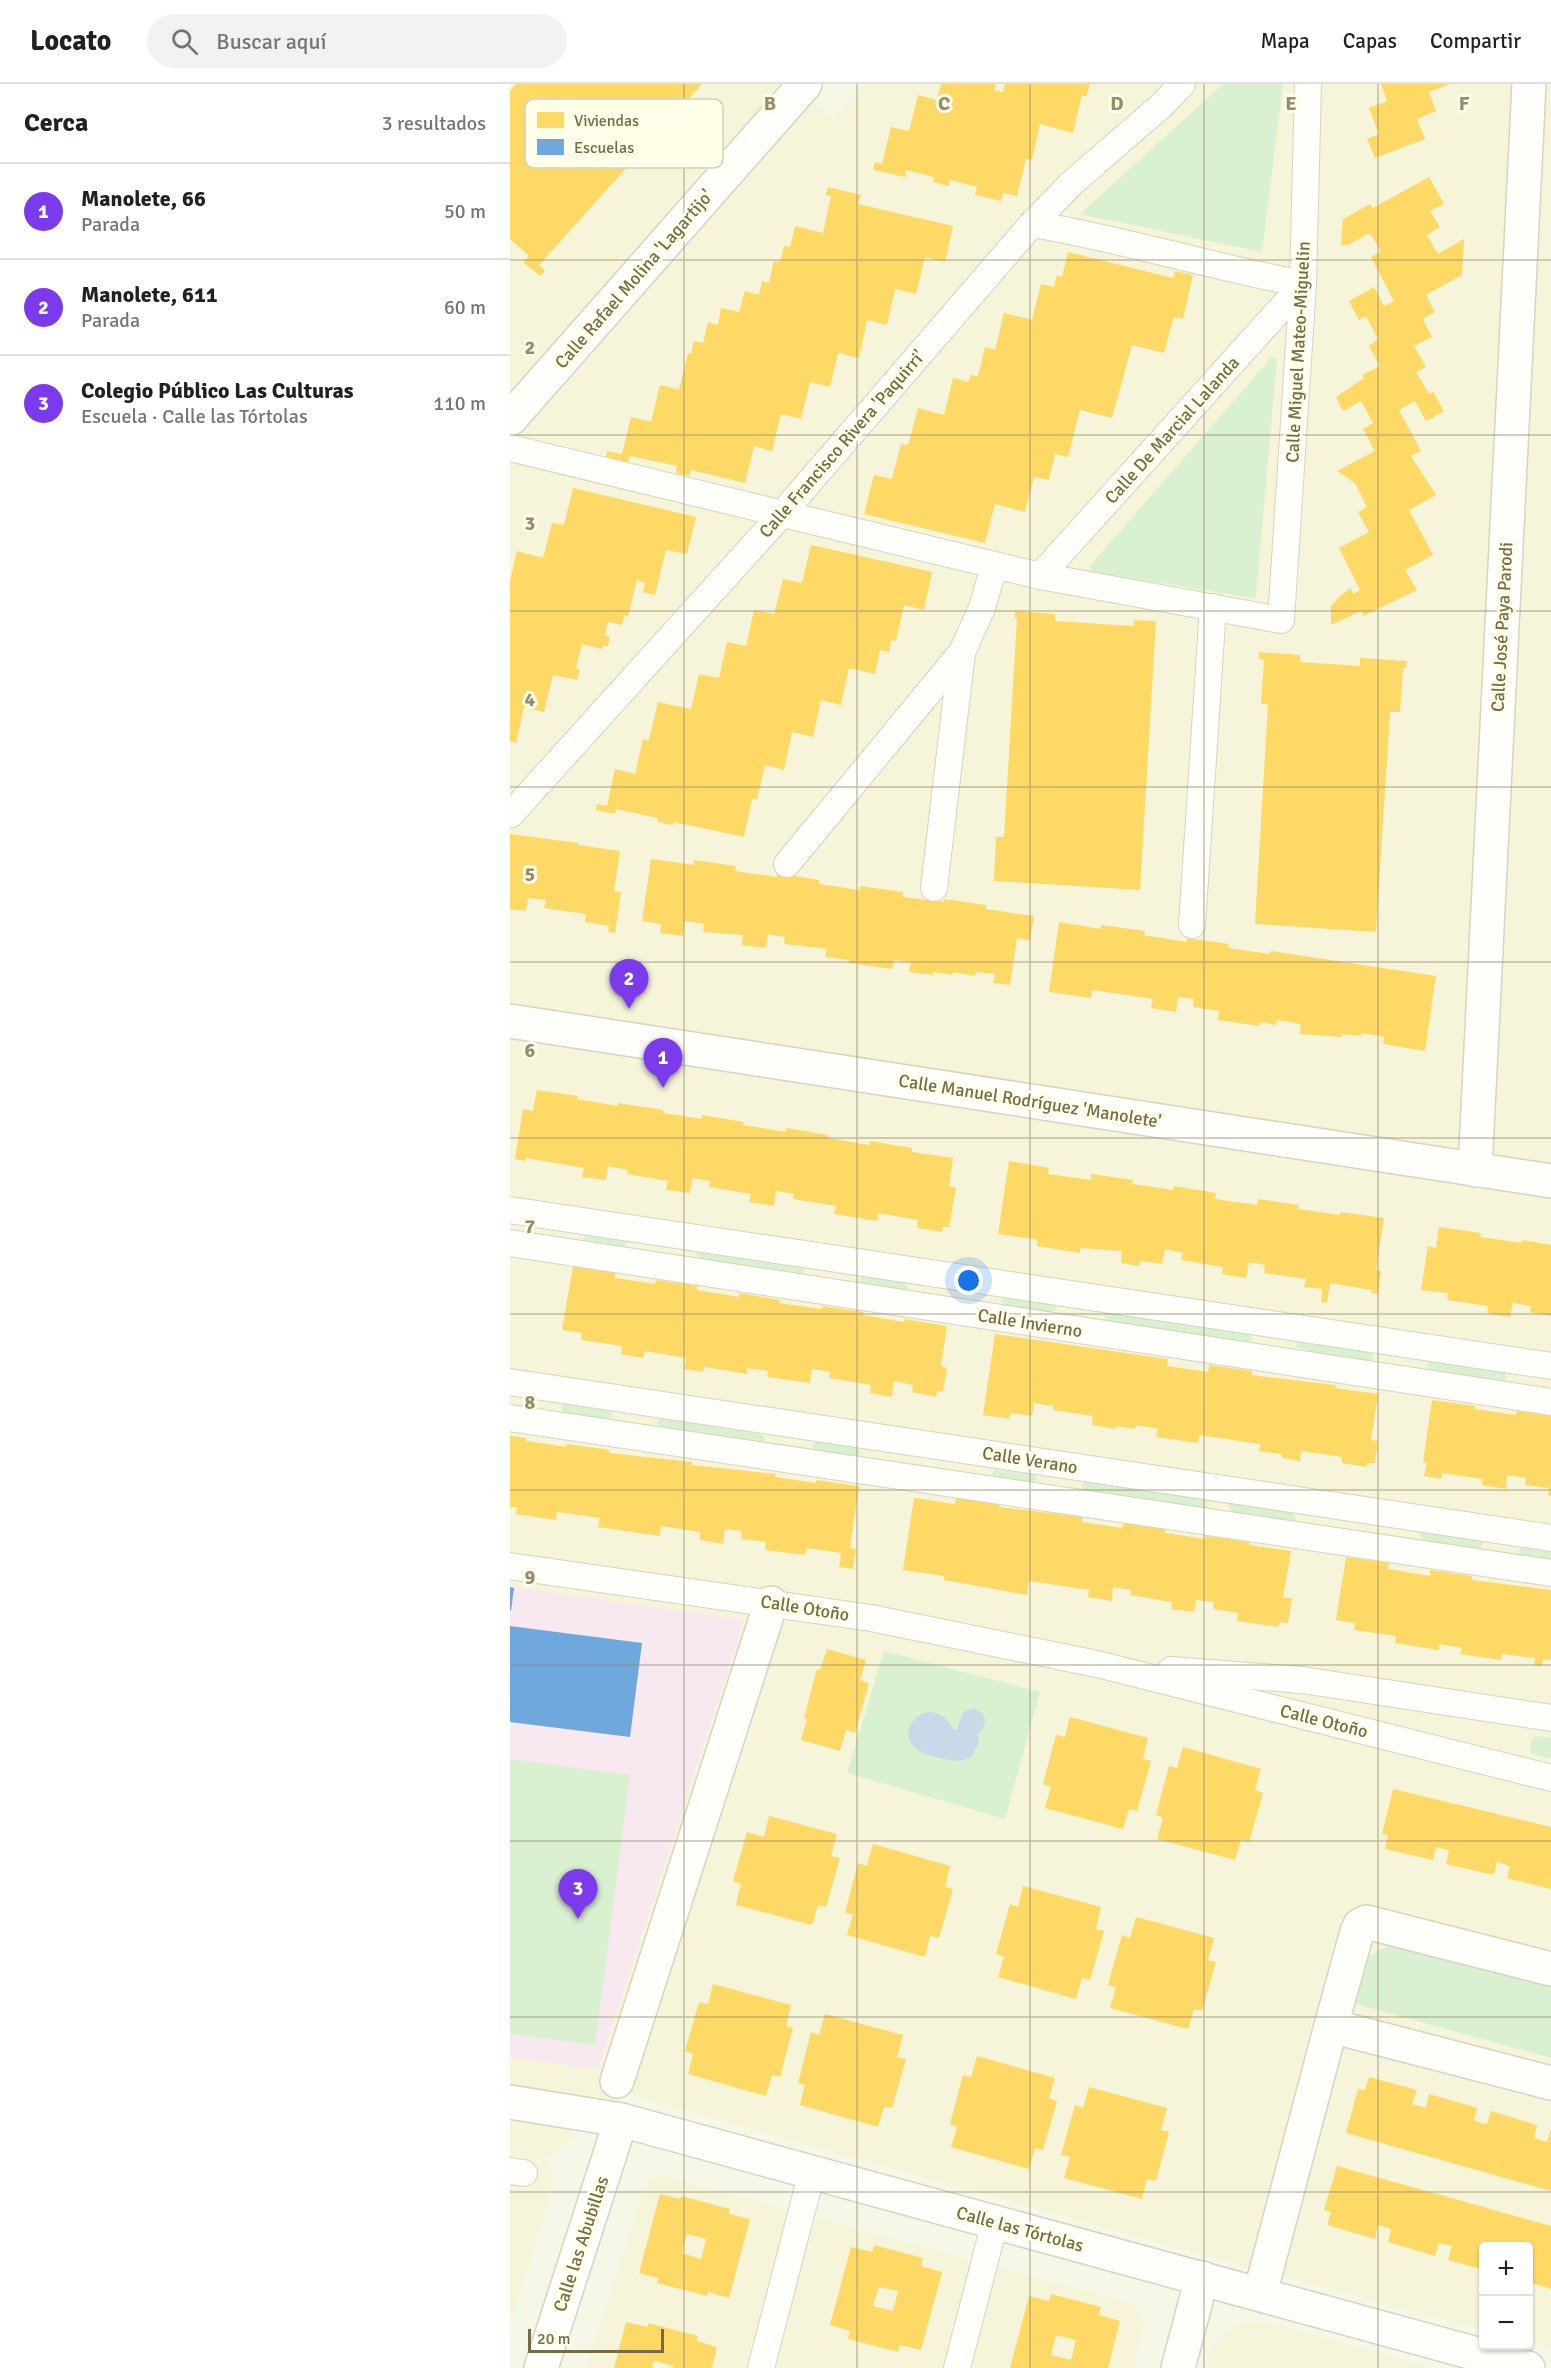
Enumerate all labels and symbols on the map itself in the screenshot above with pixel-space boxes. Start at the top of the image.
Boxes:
text: B [764,91,776,116]
text: C [938,91,950,116]
text: D [1110,91,1124,116]
text: E [1285,91,1297,116]
text: F [1459,91,1470,116]
legend [525,99,723,168]
text: Viviendas [574,111,639,131]
text: Escuelas [574,138,634,158]
street label: Calle Rafael Molina 'Lagartijo' [550,185,718,373]
street label: Calle Miguel Mateo-Miguelin [1281,241,1315,463]
text: 2 [525,335,535,360]
street label: Calle Francisco Rivera 'Paquirri' [754,346,930,542]
street label: Calle De Marcial Lalanda [1100,352,1244,508]
text: 3 [525,511,535,536]
street label: Calle José Paya Parodi [1487,541,1517,713]
text: 4 [525,687,536,712]
text: 5 [525,862,535,887]
pin: 2 [610,960,648,1009]
text: 6 [525,1038,536,1063]
pin: 1 [644,1038,682,1088]
street label: Calle Manuel Rodríguez 'Manolete' [897,1069,1163,1133]
text: 7 [525,1214,536,1239]
your location [954,1266,983,1295]
street label: Calle Invierno [976,1304,1084,1342]
text: 8 [525,1390,536,1415]
street label: Calle Verano [981,1442,1079,1478]
text: 9 [525,1565,536,1590]
street label: Calle Otoño [759,1590,851,1626]
street label: Calle Otoño [1278,1699,1370,1743]
pin: 3 [558,1870,598,1919]
street label: Calle las Abubillas [549,2173,613,2315]
street label: Calle las Tórtolas [954,2201,1086,2257]
scale bar [528,2326,664,2354]

